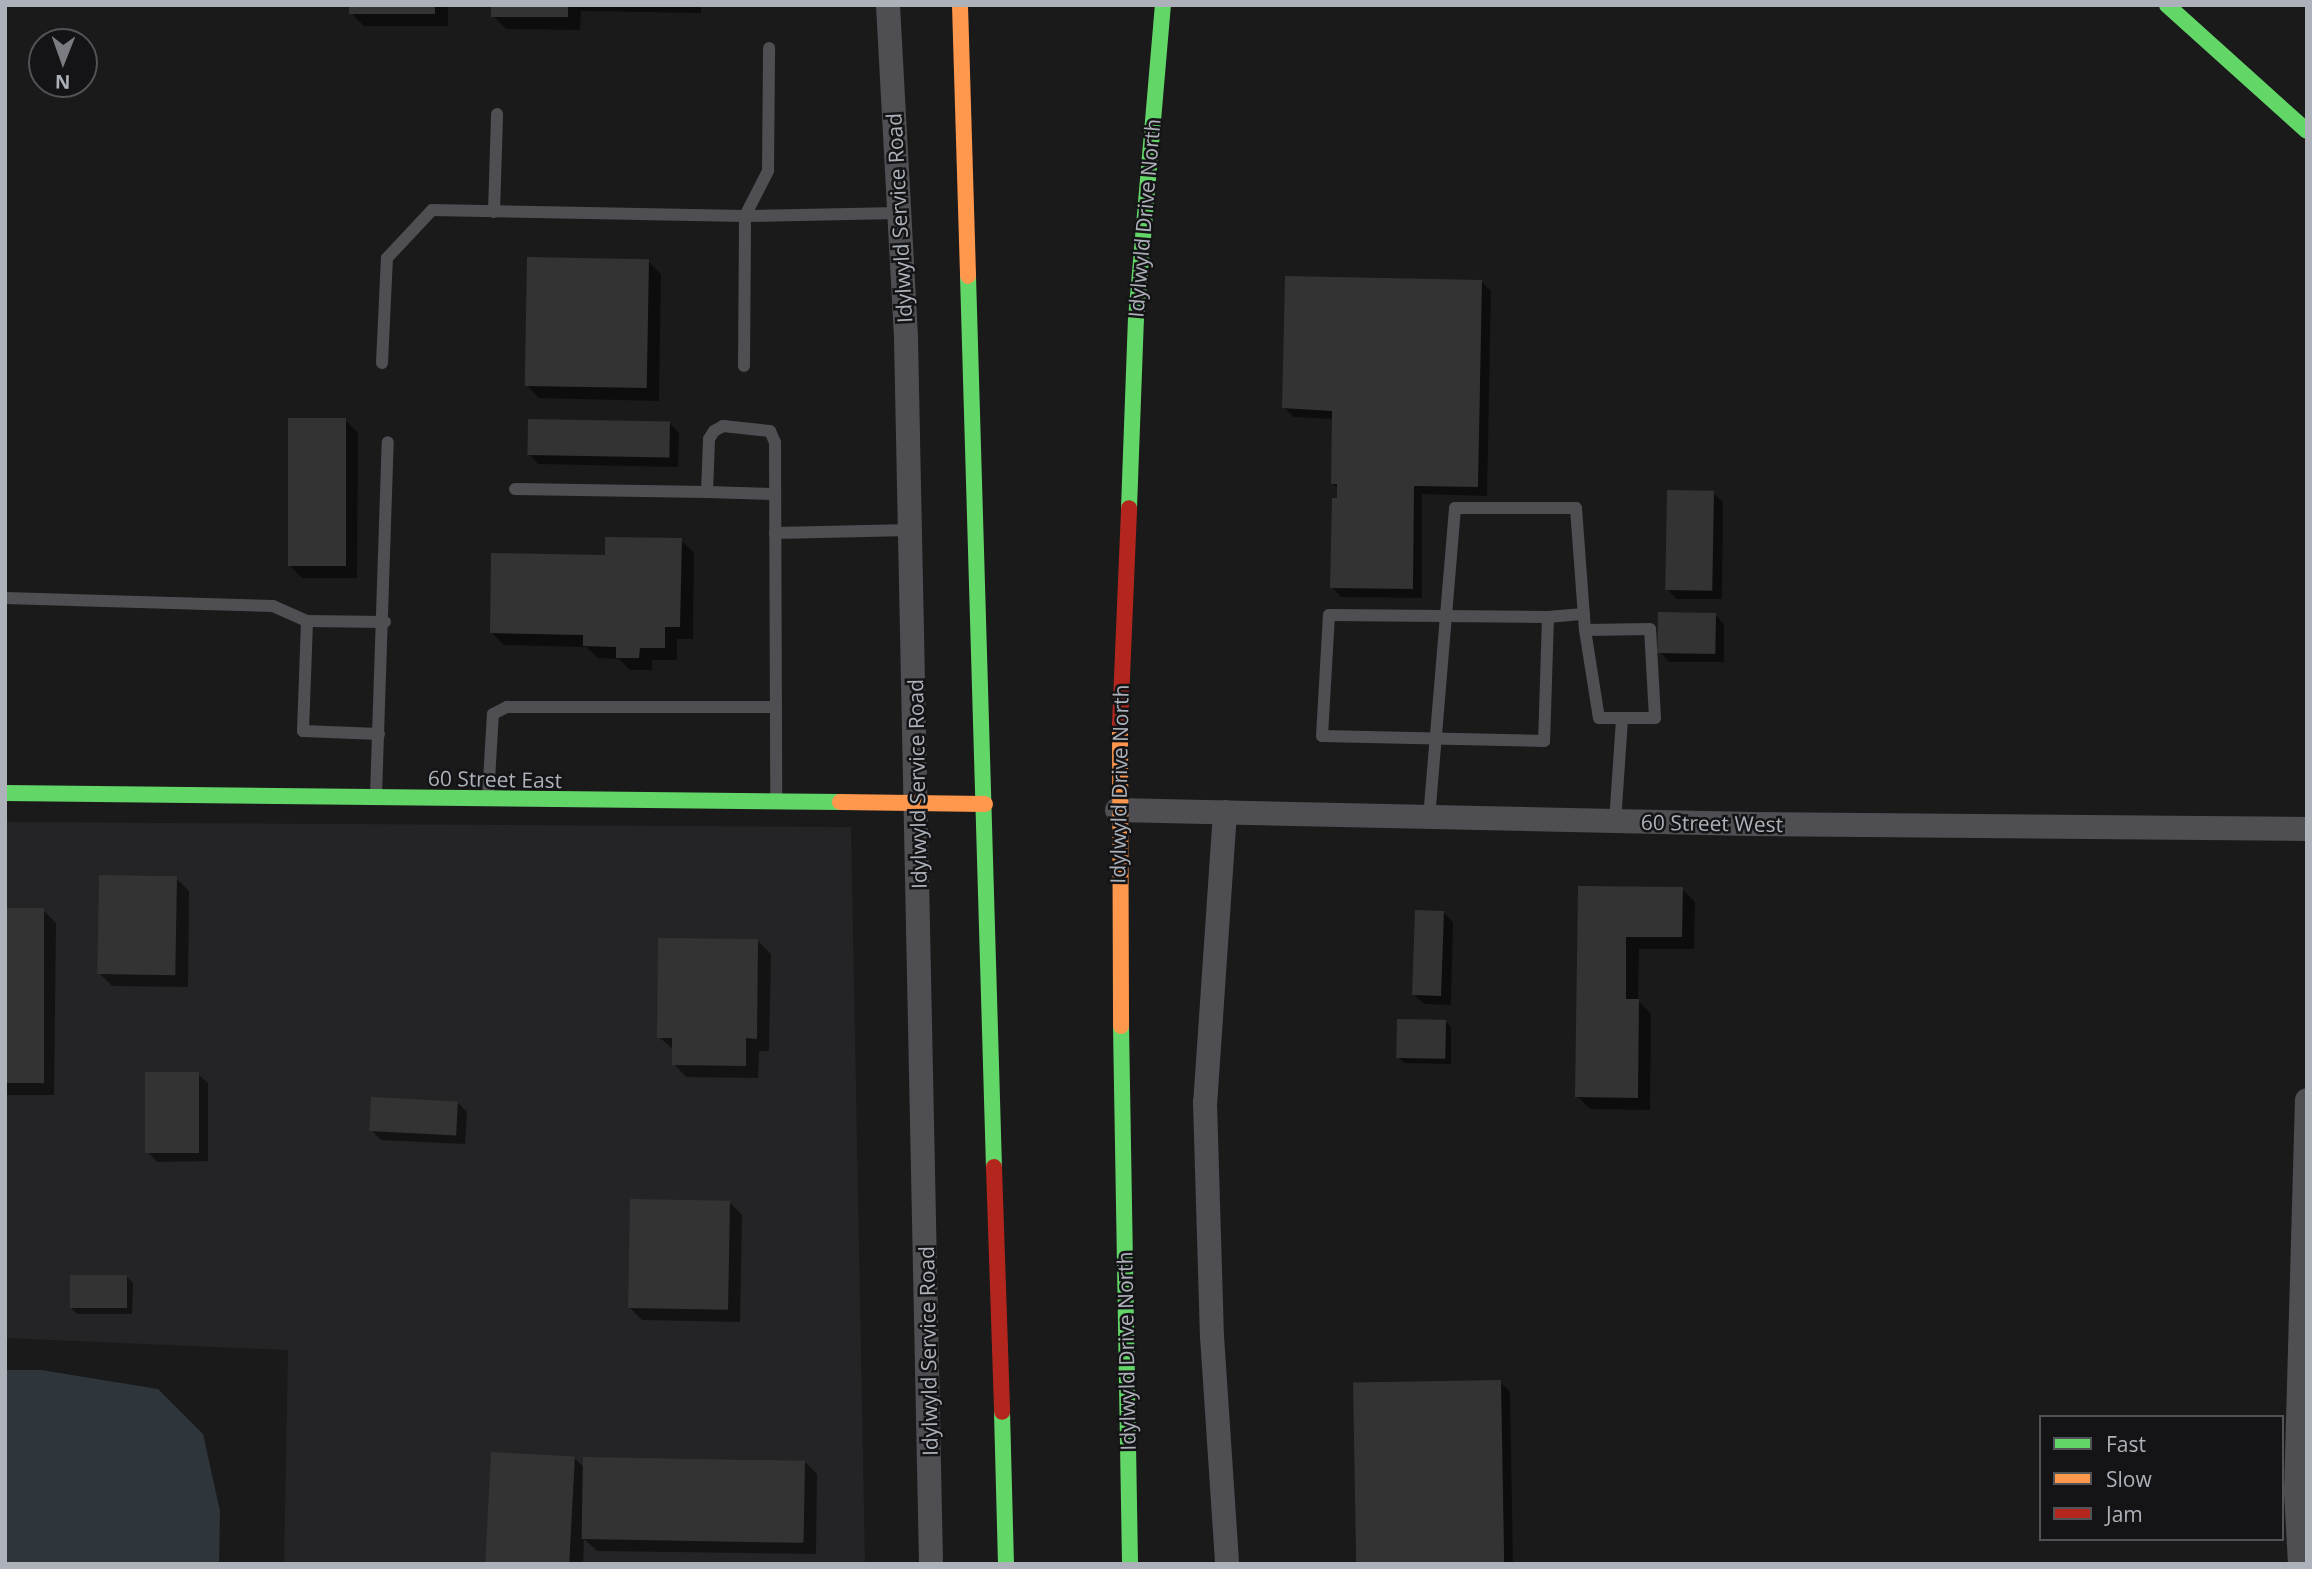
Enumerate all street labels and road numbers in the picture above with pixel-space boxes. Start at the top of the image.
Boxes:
street label: Idylwyld Service Road [881,112,917,324]
street label: Idylwyld Drive North [1123,118,1165,318]
street label: Idylwyld Service Road [903,679,931,889]
street label: Idylwyld Drive North [1105,684,1133,884]
street label: 60 Street East [428,765,562,793]
street label: 60 Street West [1641,809,1783,837]
street label: Idylwyld Service Road [914,1246,942,1456]
street label: Idylwyld Drive North [1112,1251,1140,1451]

